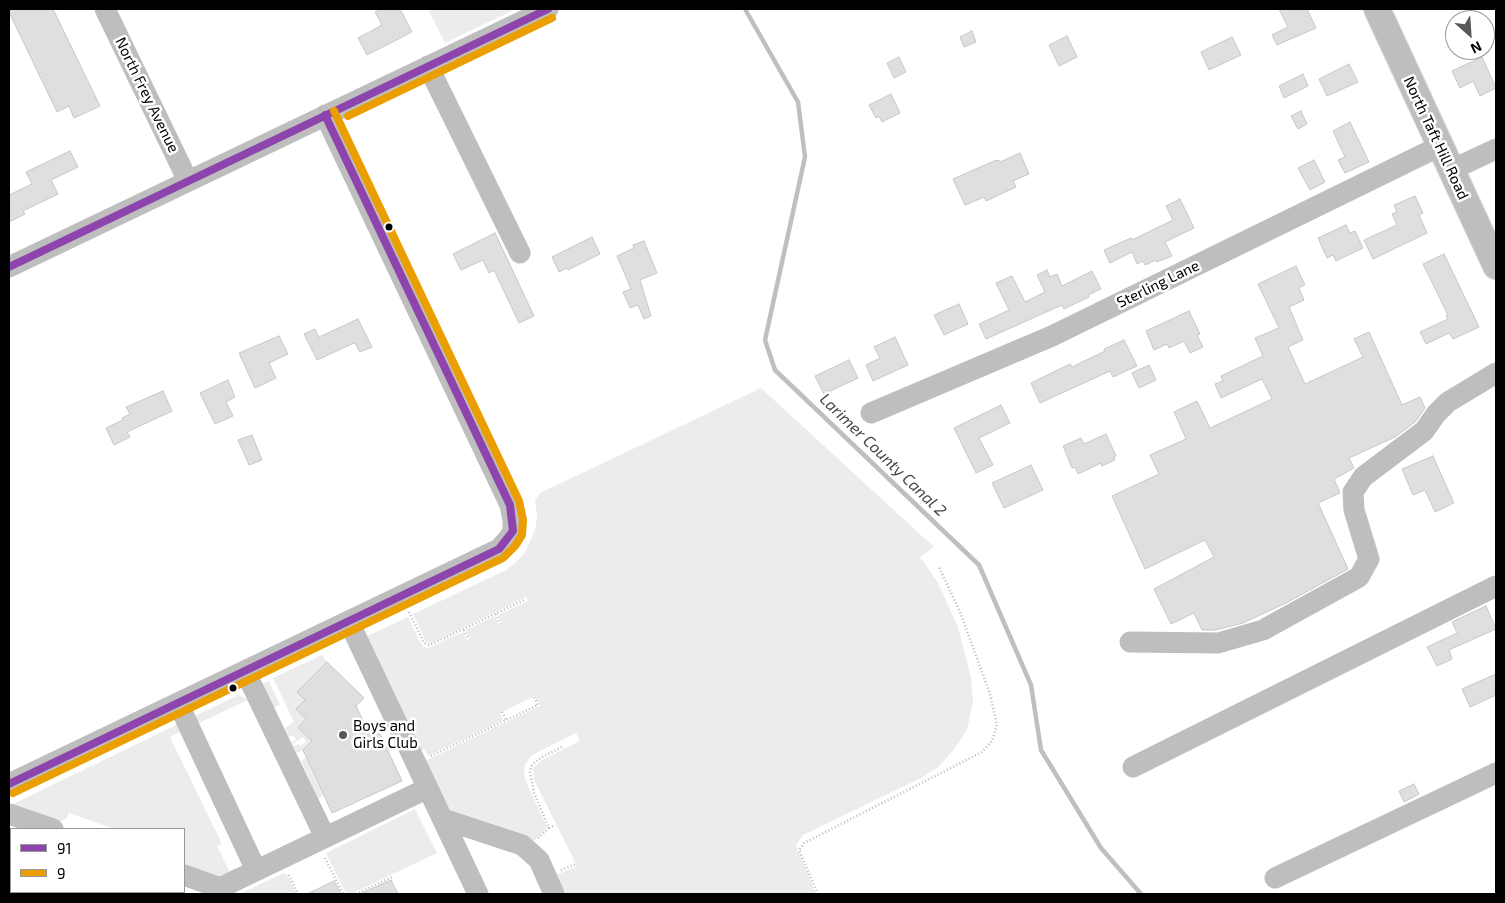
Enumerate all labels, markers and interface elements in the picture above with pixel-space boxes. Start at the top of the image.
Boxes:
north arrow [1445,10,1495,60]
street label: North Frey Avenue [111,34,183,156]
text: N [1468,38,1485,58]
street label: North Taft Hill Road [1400,74,1472,202]
unlabelled marker [384,222,394,232]
street label: Sterling Lane [1114,256,1202,312]
water label: Larimer County Canal 2 [816,390,950,520]
unlabelled marker [228,683,238,693]
place label: Boys and Girls Club [353,717,418,752]
marker: Boys and Girls Club [337,729,349,741]
legend [10,828,185,893]
text: 91 [57,839,72,857]
text: 9 [57,864,66,882]

